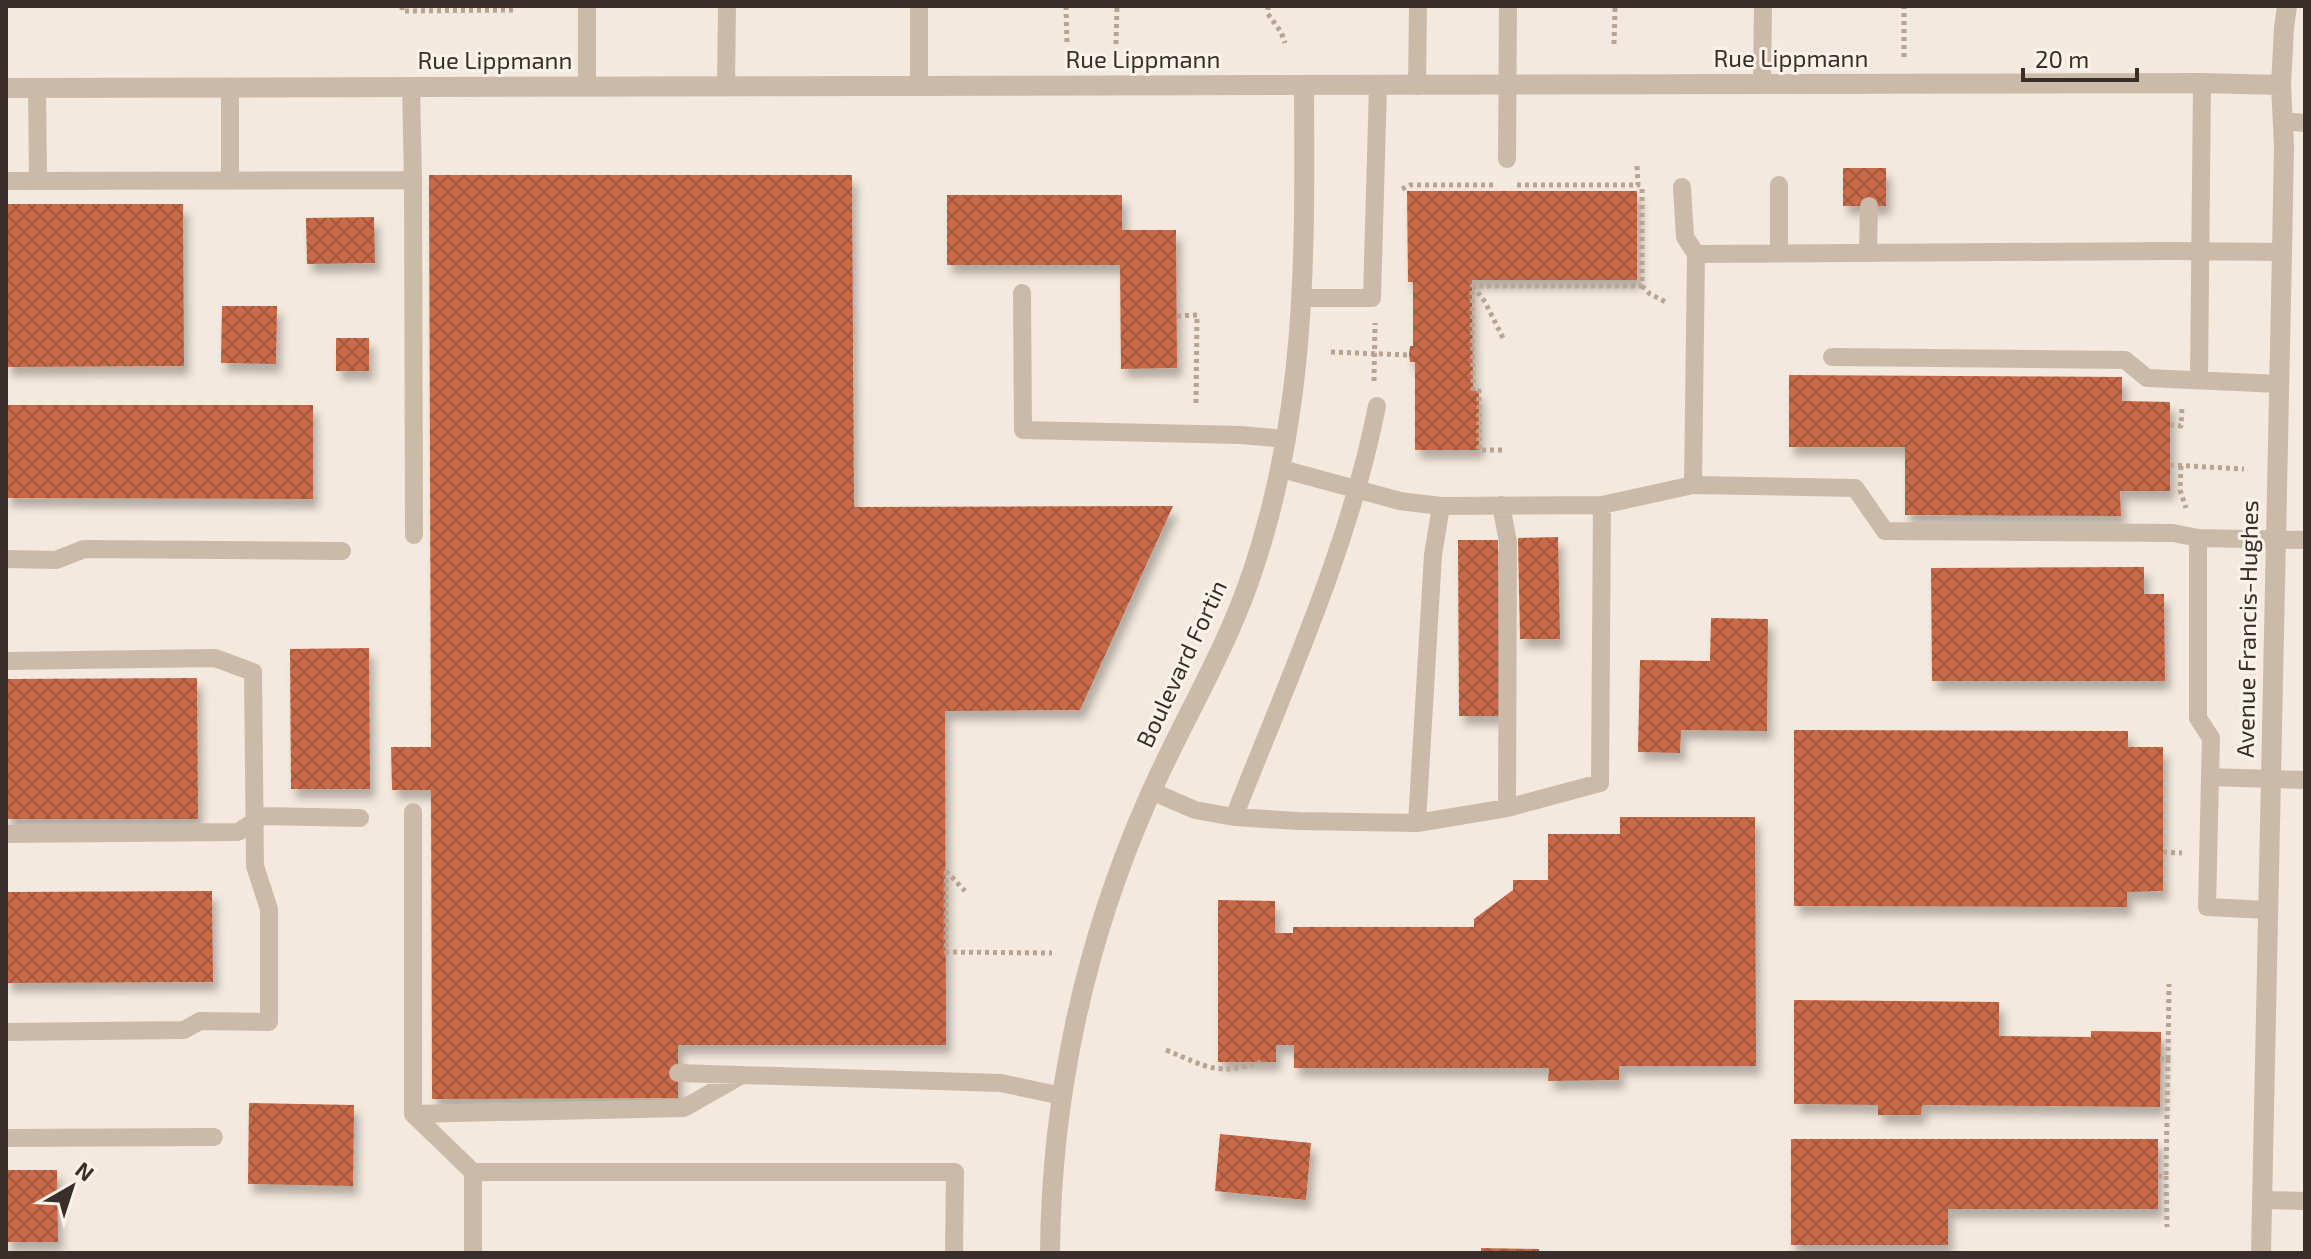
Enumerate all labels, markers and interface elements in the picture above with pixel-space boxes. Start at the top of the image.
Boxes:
scale bar [2023,32,2137,82]
street label: Rue Lippmann [1714,43,1868,72]
street label: Rue Lippmann [1066,44,1220,73]
text: 20 m [2035,44,2089,73]
street label: Rue Lippmann [418,45,572,74]
street label: Avenue Francis-Hughes [2230,500,2263,758]
street label: Boulevard Fortin [1129,575,1232,752]
north arrow [32,1147,112,1227]
text: N [71,1156,100,1186]

